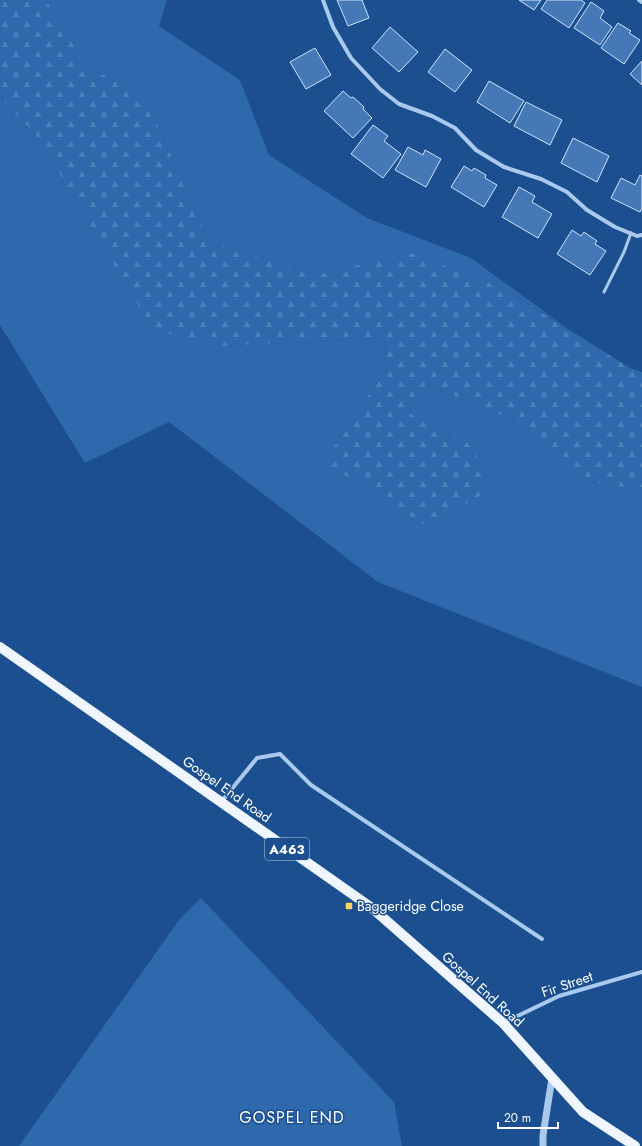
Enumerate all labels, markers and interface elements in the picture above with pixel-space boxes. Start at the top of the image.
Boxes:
street label: Gospel End Road [179,751,275,827]
road number: A463 [265,838,309,860]
place label: Baggeridge Close [357,896,464,916]
marker: Baggeridge Close [344,901,354,911]
street label: Gospel End Road [438,947,528,1031]
street label: Fir Street [539,966,596,1002]
scale bar [498,1104,558,1130]
district label: GOSPEL END [239,1106,345,1129]
text: 20 m [504,1109,531,1127]

